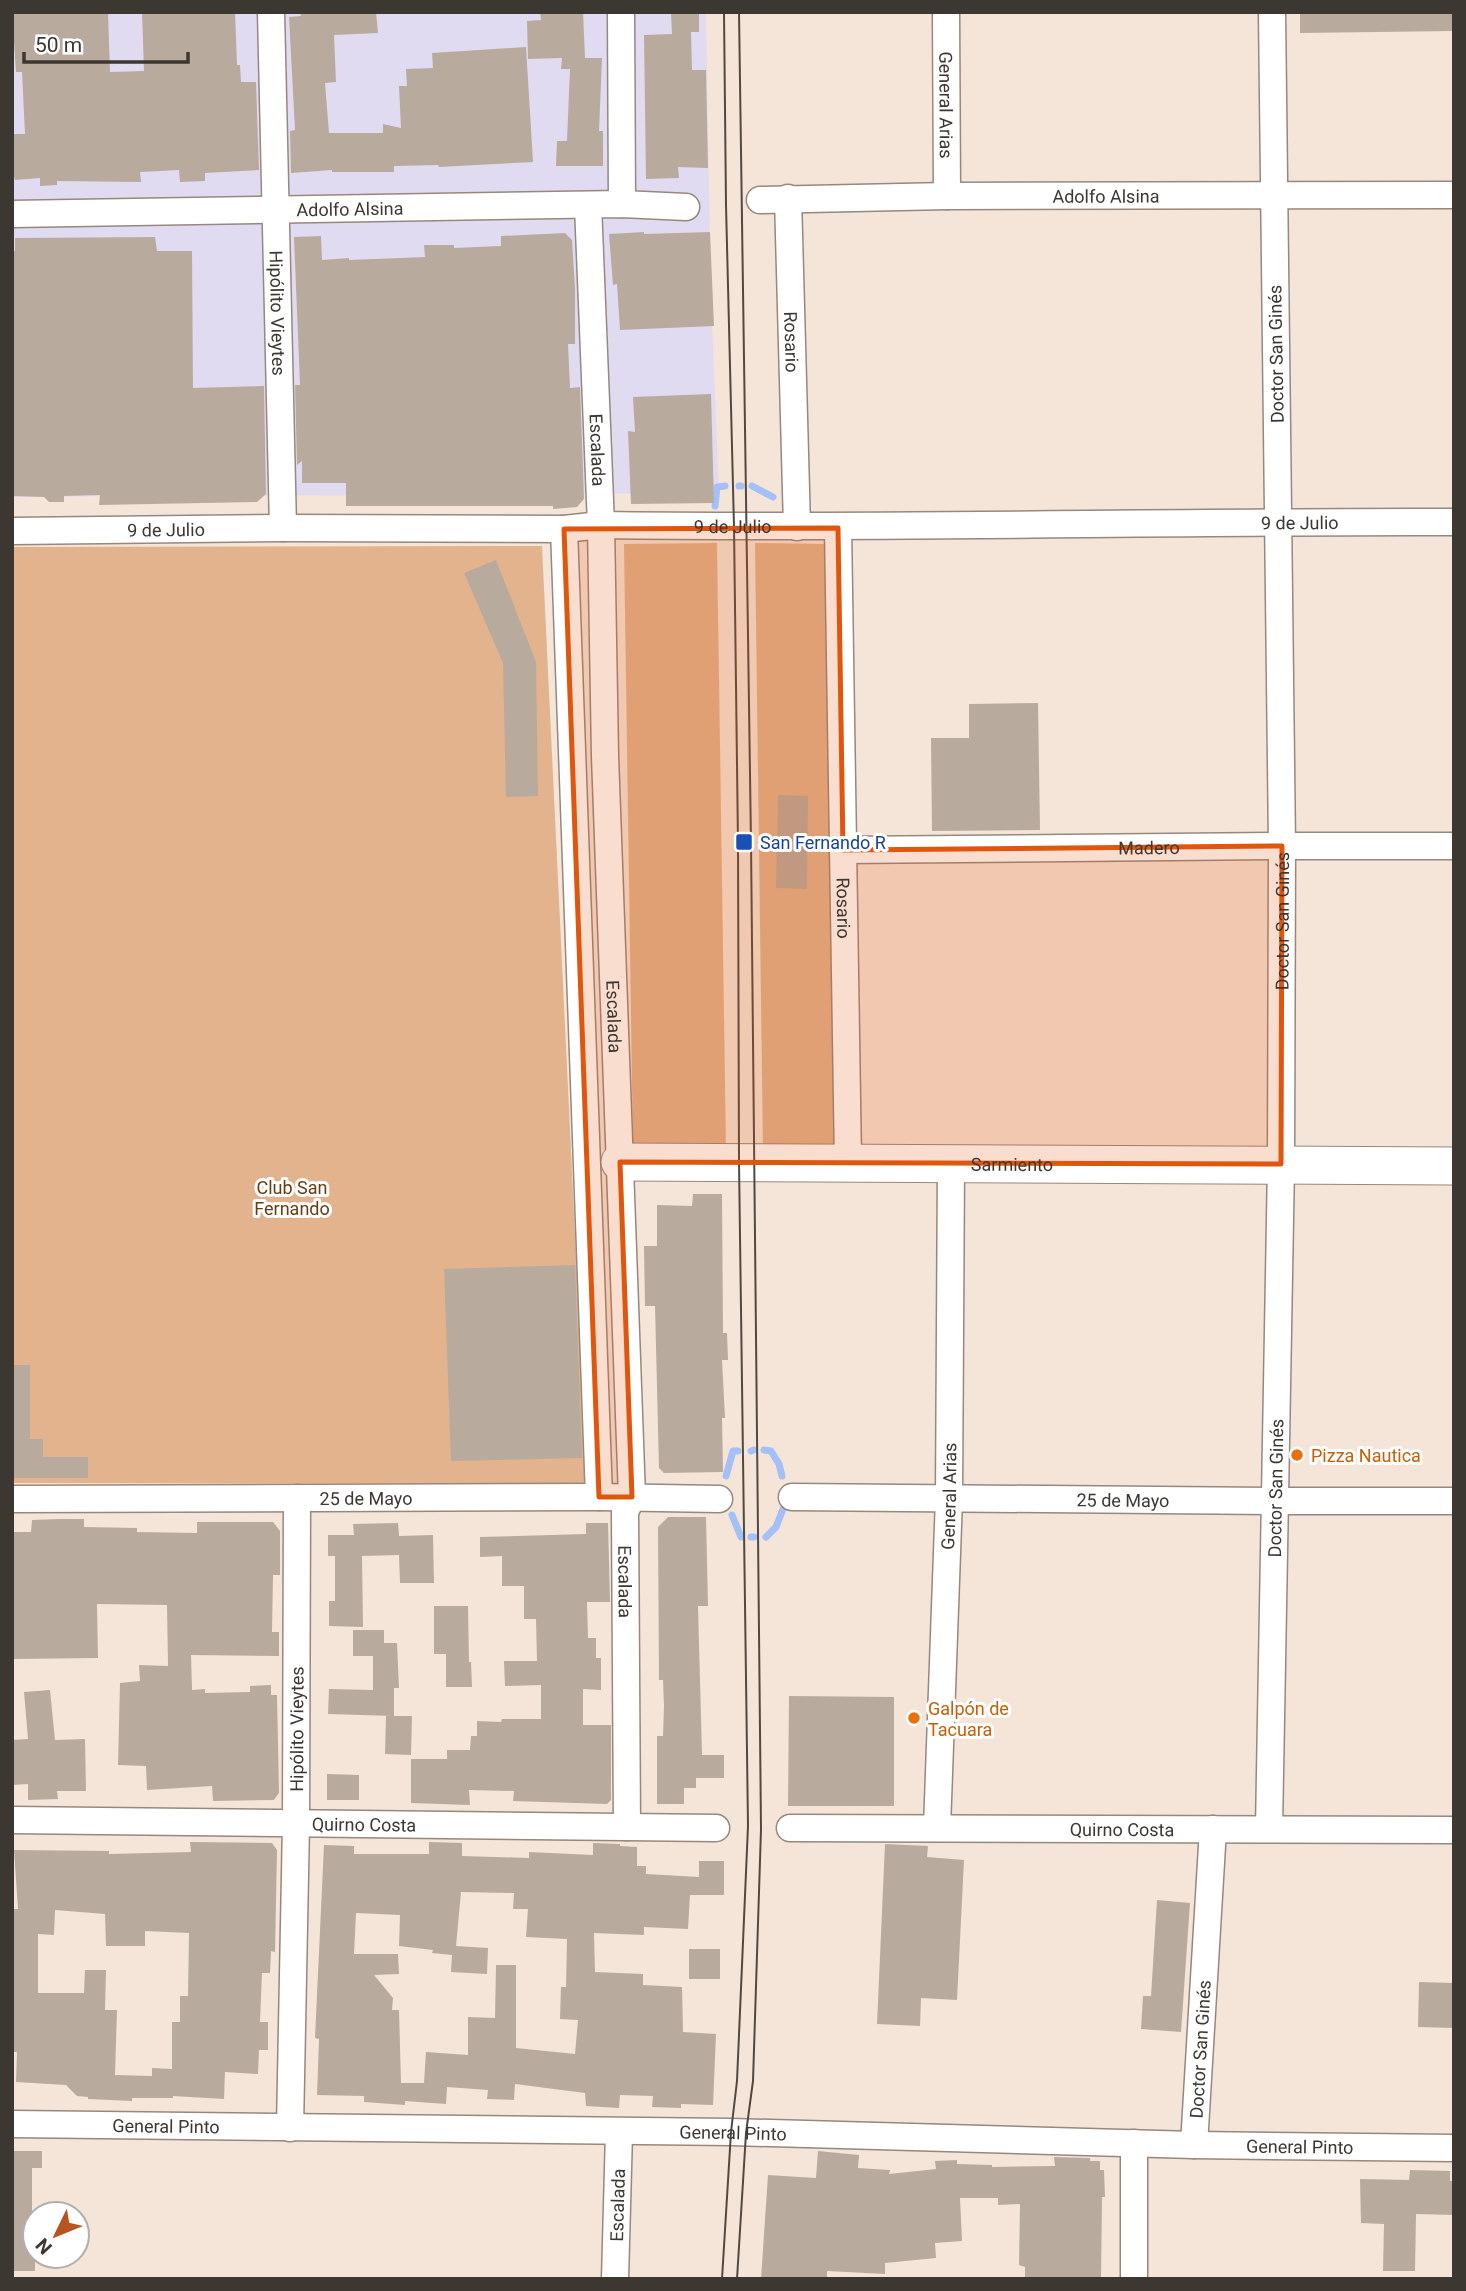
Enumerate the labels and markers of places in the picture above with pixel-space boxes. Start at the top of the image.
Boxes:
marker: San Fernando R [734,832,754,852]
place label: San Fernando R [760,832,886,853]
place label: Pizza Nautica [1311,1445,1421,1466]
marker: Pizza Nautica [1289,1447,1305,1463]
place label: Galpón de Tacuara [928,1698,1009,1740]
marker: Galpón de Tacuara [906,1710,922,1726]

